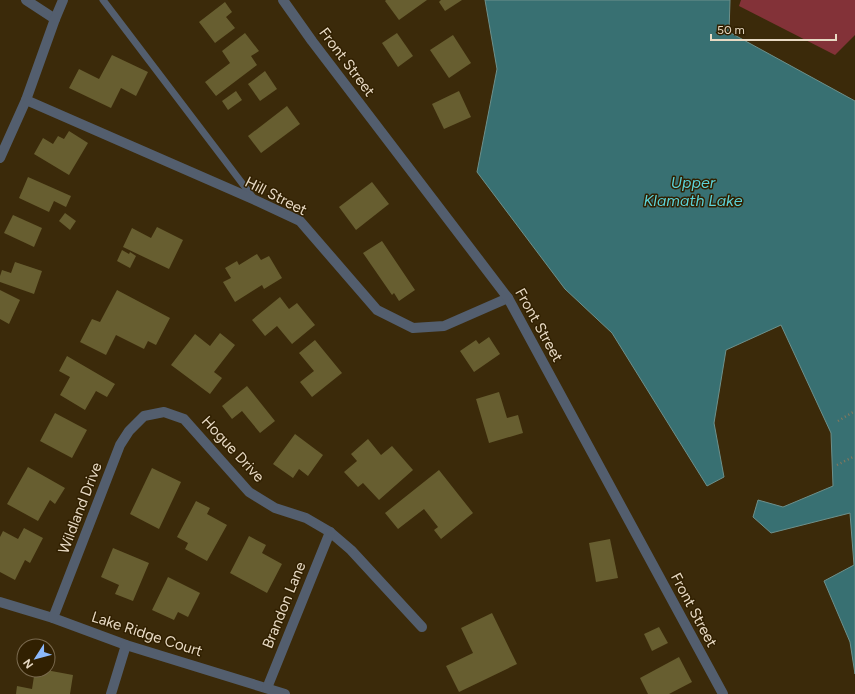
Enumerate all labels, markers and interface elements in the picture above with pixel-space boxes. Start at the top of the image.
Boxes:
scale bar [711,16,836,42]
text: 50 m [717,23,745,37]
street label: Front Street [315,24,379,100]
street label: Hill Street [242,173,310,219]
water label: Upper Klamath Lake [644,173,743,210]
street label: Front Street [511,285,567,365]
street label: Hogue Drive [198,412,268,486]
street label: Wildland Drive [54,460,106,556]
street label: Brandon Lane [258,559,310,651]
street label: Front Street [667,570,721,650]
street label: Lake Ridge Court [89,608,205,660]
north arrow [16,638,56,678]
text: N [21,656,36,671]

